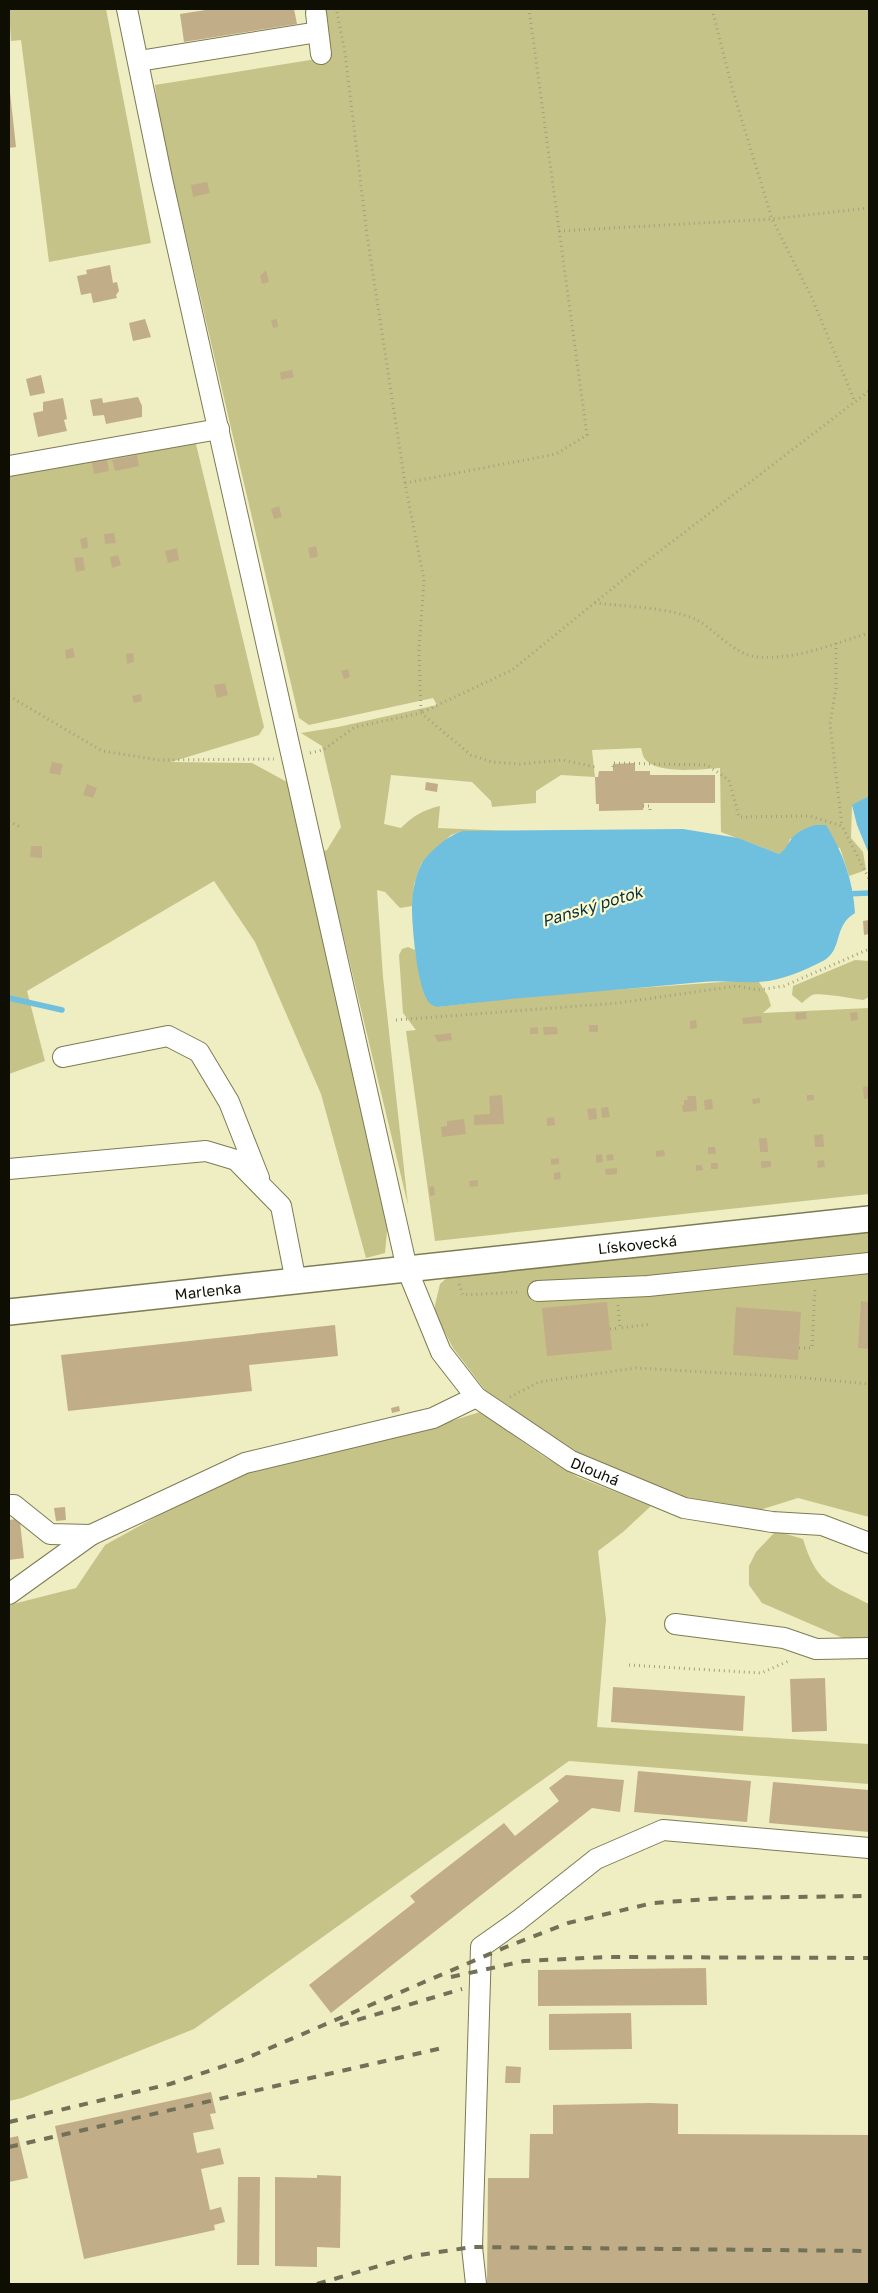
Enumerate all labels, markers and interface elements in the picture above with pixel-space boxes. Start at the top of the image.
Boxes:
water label: Panský potok [539,881,647,931]
street label: Lískovecká [597,1231,678,1257]
street label: Marlenka [174,1278,242,1303]
street label: Dlouhá [568,1453,622,1489]

